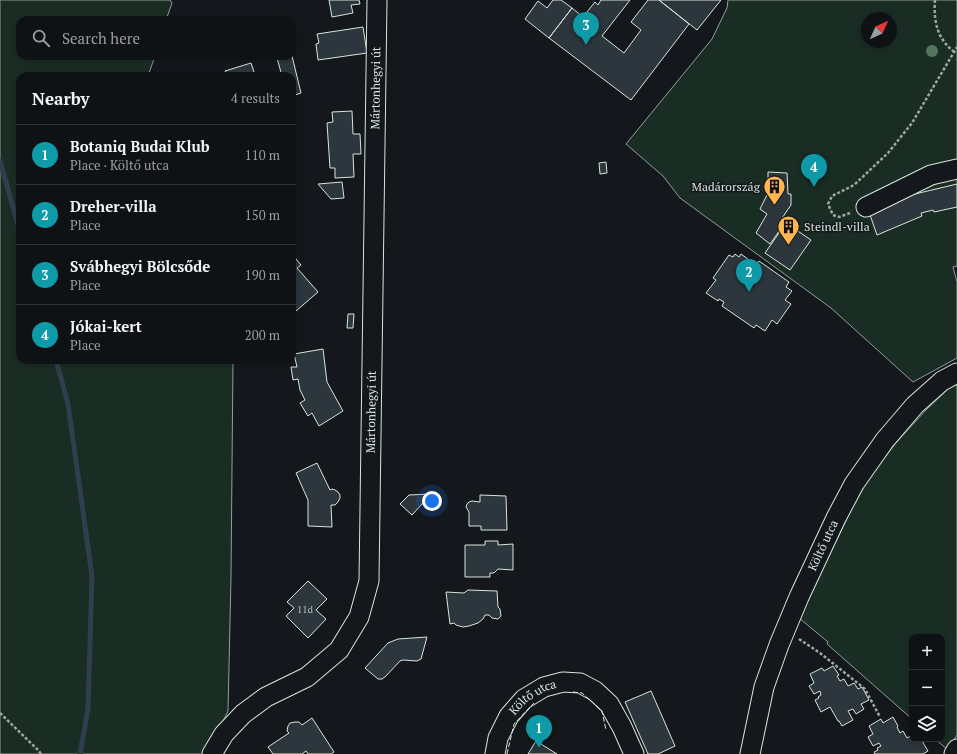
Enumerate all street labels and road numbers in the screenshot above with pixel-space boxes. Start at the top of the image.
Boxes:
street label: Mártonhegyi út [367,46,383,129]
street label: Mártonhegyi út [363,370,379,453]
street label: Költő utca [804,517,841,573]
street label: Költő utca [506,676,558,718]

